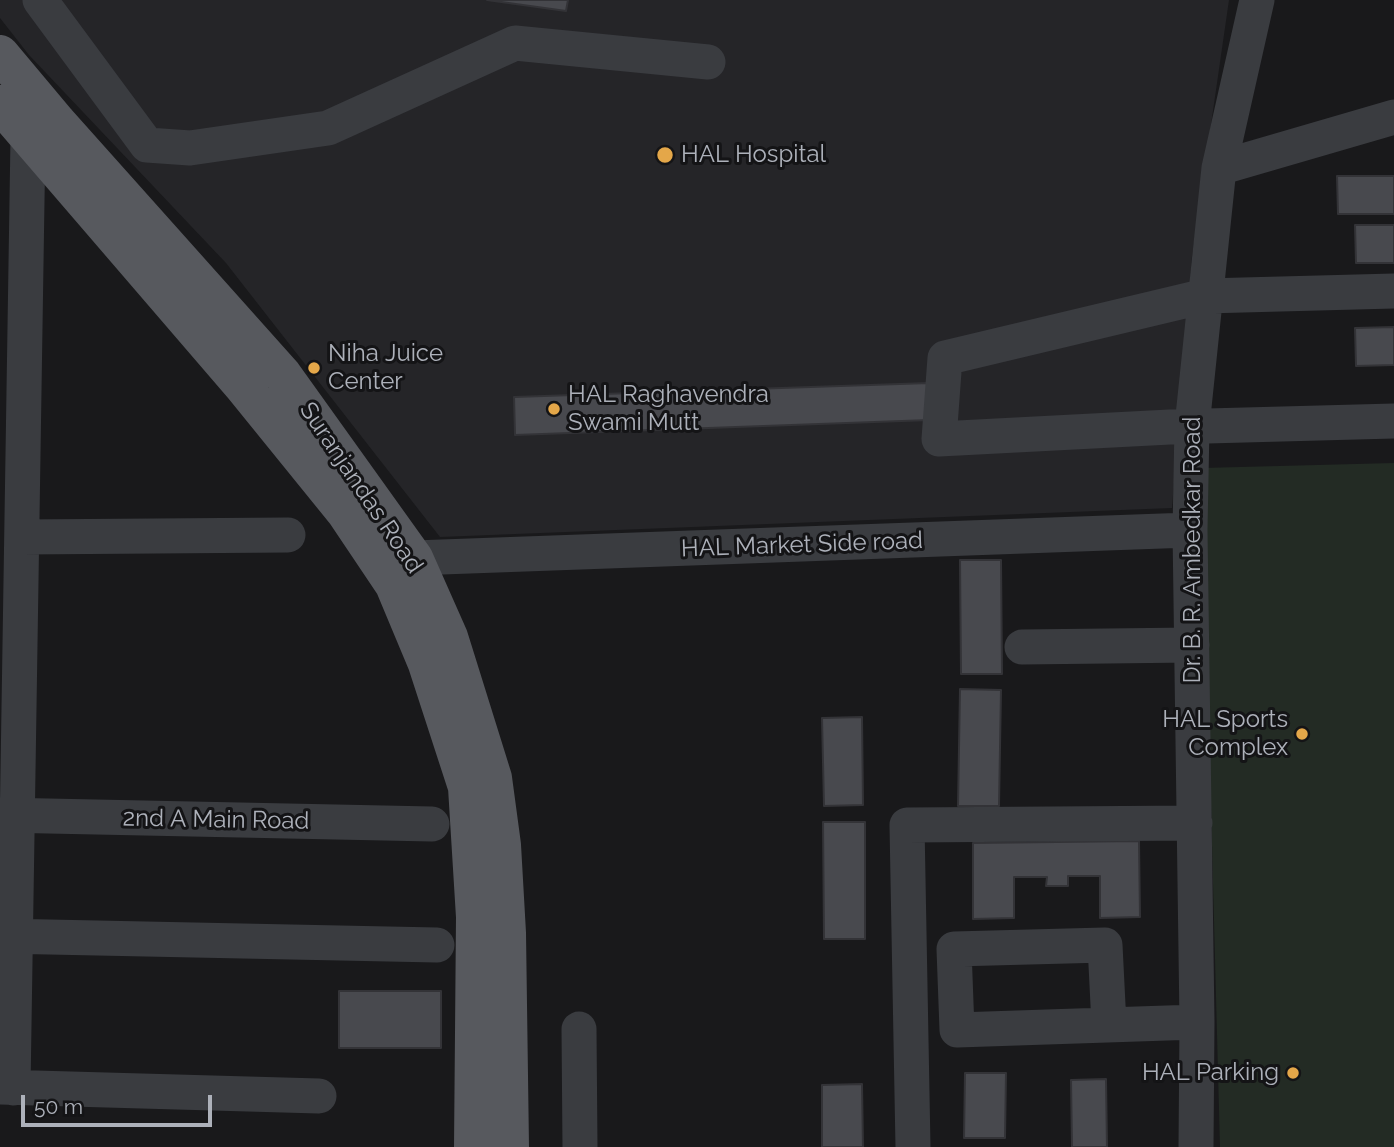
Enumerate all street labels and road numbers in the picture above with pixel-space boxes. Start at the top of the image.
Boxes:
street label: Suranjandas Road [293,397,429,579]
street label: Dr. B. R. Ambedkar Road [1179,417,1207,683]
street label: HAL Market Side road [681,526,923,564]
street label: 2nd A Main Road [122,804,310,836]

